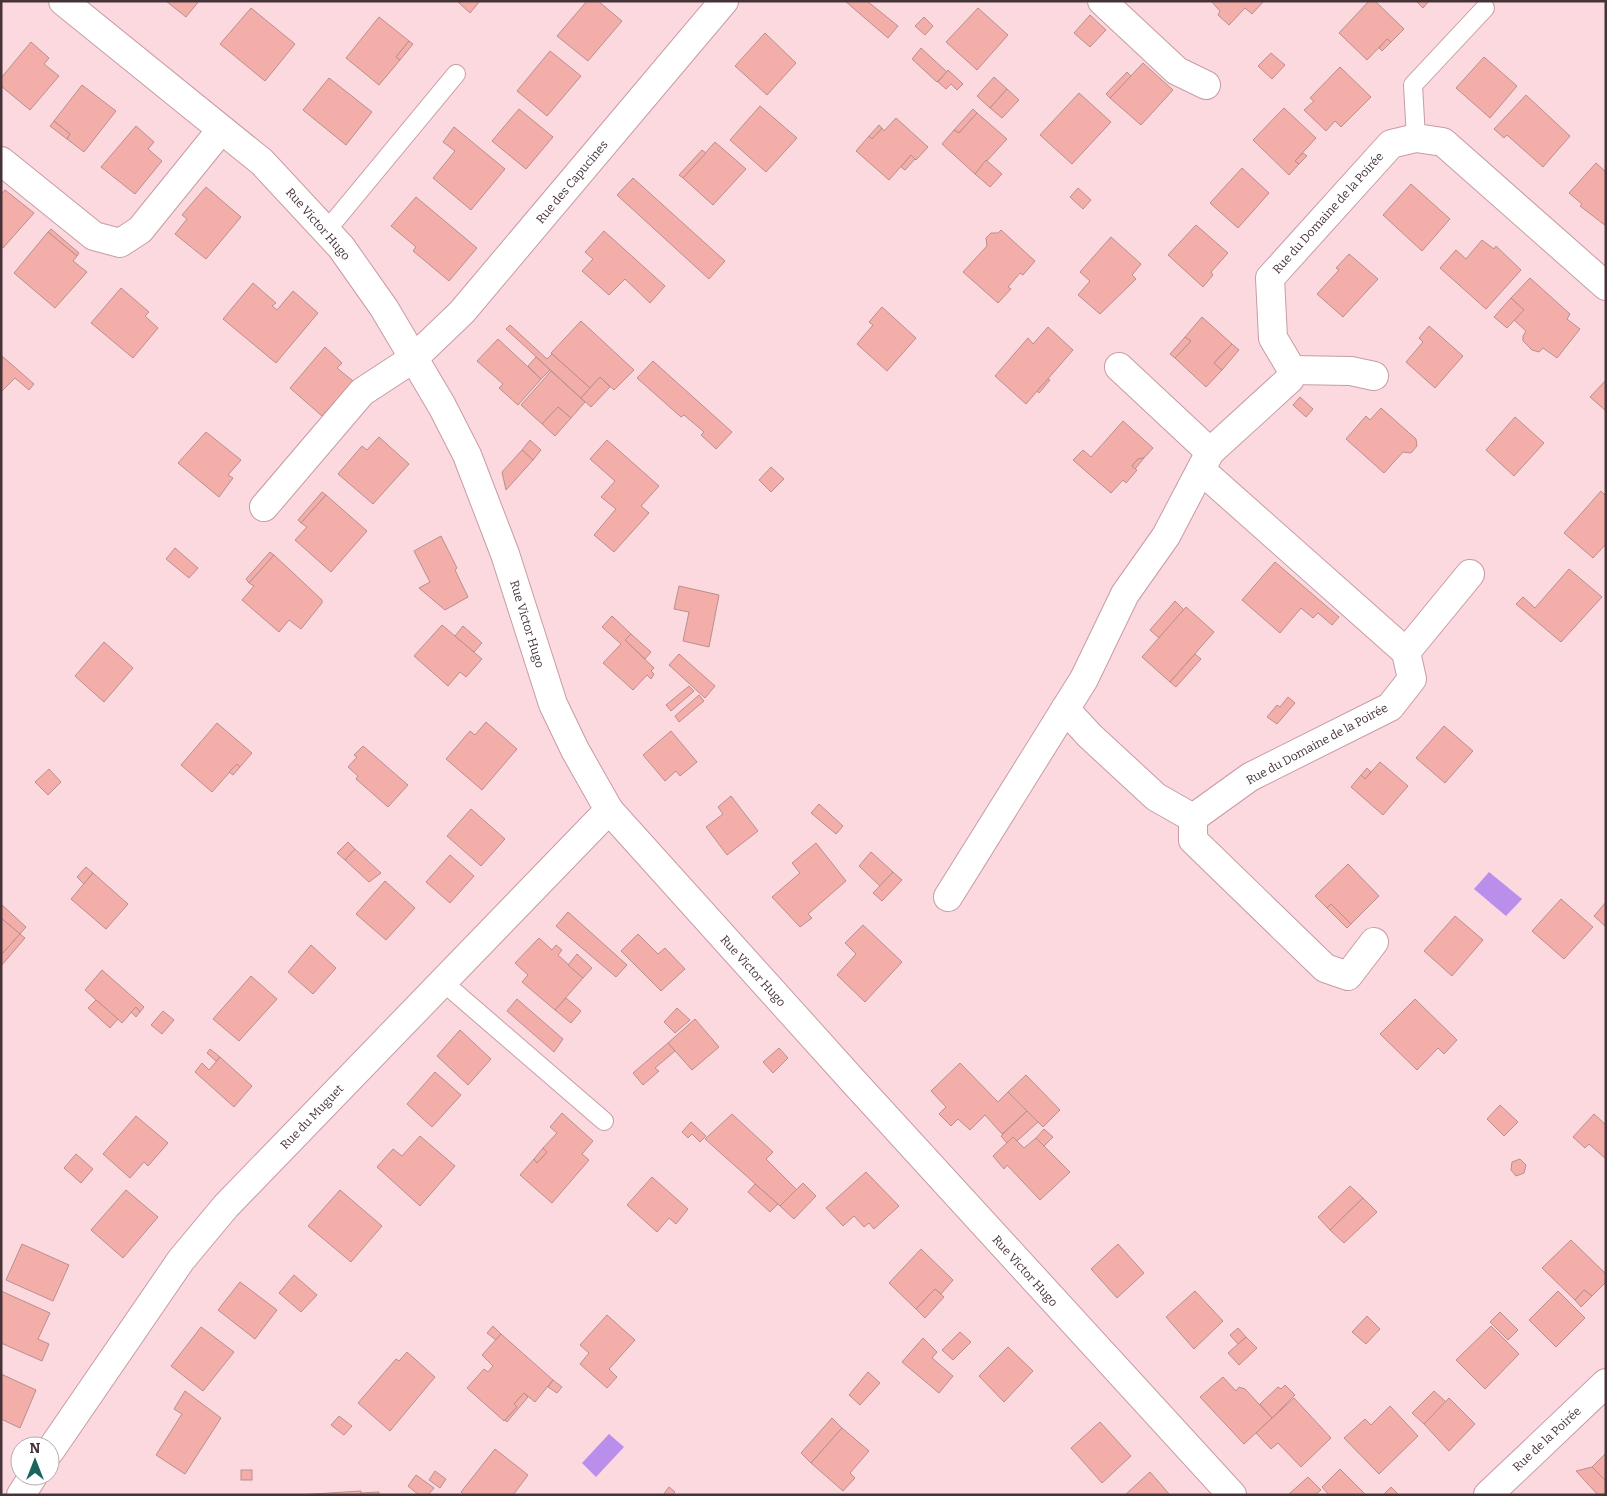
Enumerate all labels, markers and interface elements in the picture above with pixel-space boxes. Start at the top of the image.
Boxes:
street label: Rue des Capucines [533,137,611,226]
street label: Rue du Domaine de la Poirée [1270,149,1386,277]
street label: Rue Victor Hugo [283,185,353,263]
street label: Rue Victor Hugo [507,579,547,669]
street label: Rue du Domaine de la Poirée [1244,701,1390,787]
street label: Rue Victor Hugo [717,933,789,1009]
street label: Rue du Muguet [278,1081,347,1152]
street label: Rue Victor Hugo [989,1233,1061,1309]
street label: Rue de la Poirée [1510,1404,1584,1474]
north arrow [10,1436,60,1486]
text: N [30,1440,41,1457]

